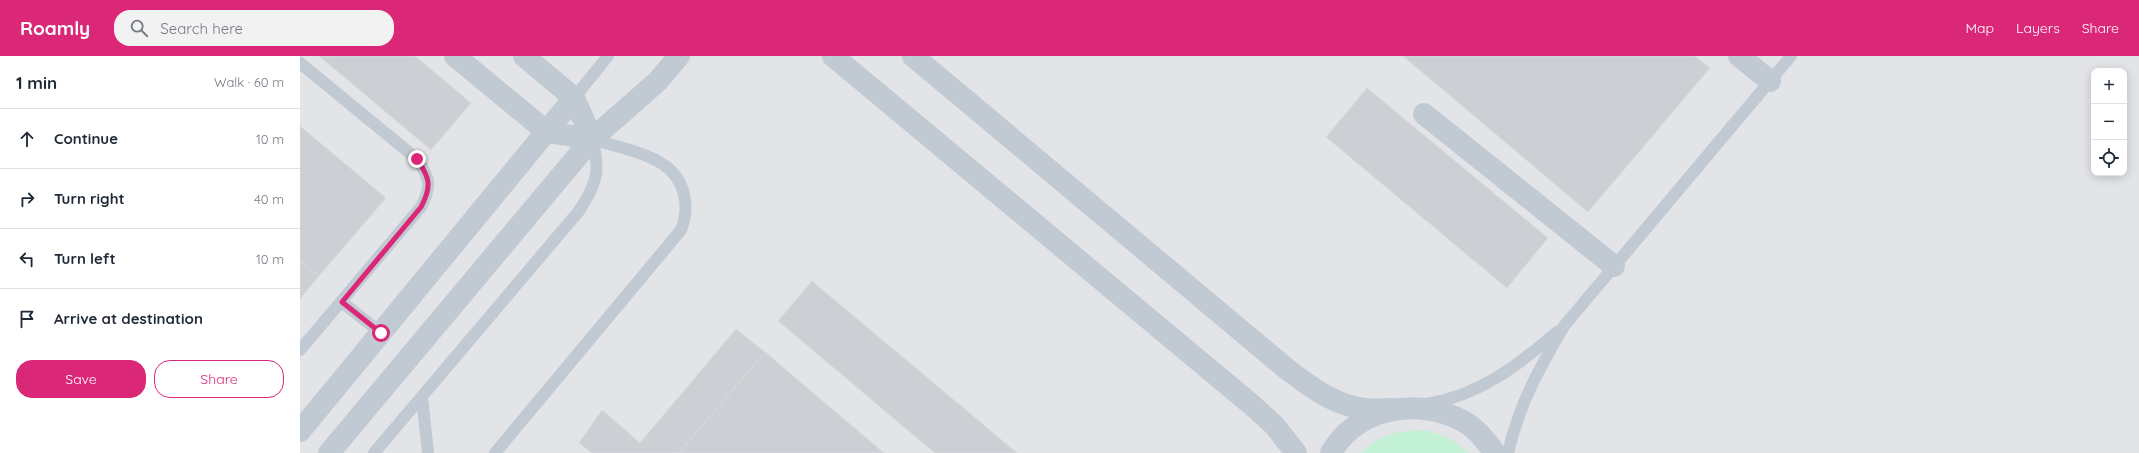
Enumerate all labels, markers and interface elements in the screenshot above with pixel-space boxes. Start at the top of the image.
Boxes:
search box [114,10,394,46]
text: Roamly [20,16,90,40]
icon: search [128,17,150,39]
text: Search here [160,19,243,38]
text: Map [1965,19,1994,37]
text: Layers [2016,19,2060,37]
text: Share [2082,19,2119,37]
map controls [2091,68,2127,176]
button: + [2091,68,2127,104]
text: 1 min [16,72,57,93]
text: Walk · 60 m [214,74,284,90]
button: − [2091,104,2127,140]
icon: ahead [16,128,38,150]
text: Continue [54,129,118,148]
text: 10 m [256,131,284,147]
button: locate [2091,140,2127,176]
route end [408,150,426,168]
icon: right [16,188,38,210]
text: Turn right [54,189,125,208]
text: 40 m [254,191,284,207]
icon: left [16,248,38,270]
text: Turn left [54,249,116,268]
text: 10 m [256,251,284,267]
icon: arrive [16,308,38,330]
text: Arrive at destination [54,309,203,328]
route start [372,324,390,342]
button: Save [16,360,146,398]
button: Share [154,360,284,398]

